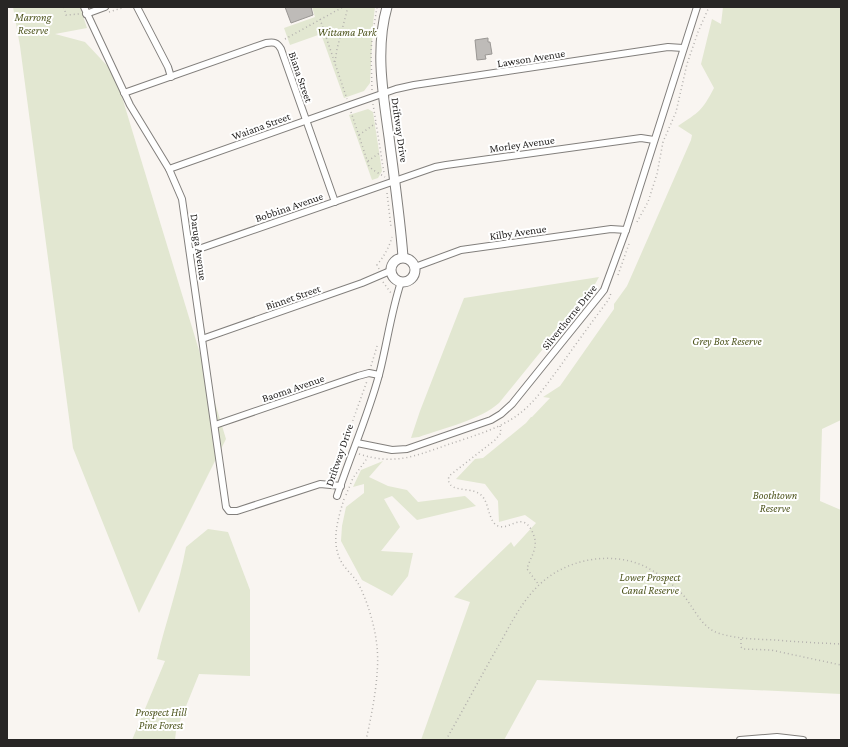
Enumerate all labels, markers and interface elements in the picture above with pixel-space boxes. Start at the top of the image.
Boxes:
park label: Marrong Reserve [14,11,53,36]
park label: Wittama Park [318,26,378,38]
street label: Lawson Avenue [496,47,566,69]
street label: Biana Street [287,50,315,104]
street label: Driftway Drive [389,97,410,163]
street label: Waiana Street [230,110,292,142]
street label: Morley Avenue [489,133,556,156]
street label: Bobbina Avenue [253,190,325,224]
street label: Daruga Avenue [187,213,210,281]
street label: Kilby Avenue [489,222,547,243]
street label: Binnet Street [264,282,322,312]
street label: Silverthorne Drive [539,282,599,352]
park label: Grey Box Reserve [692,335,763,348]
street label: Baoma Avenue [260,372,326,404]
street label: Driftway Drive [323,422,356,488]
park label: Boothtown Reserve [753,489,798,514]
park label: Lower Prospect Canal Reserve [620,571,681,596]
park label: Prospect Hill Pine Forest [135,706,187,731]

